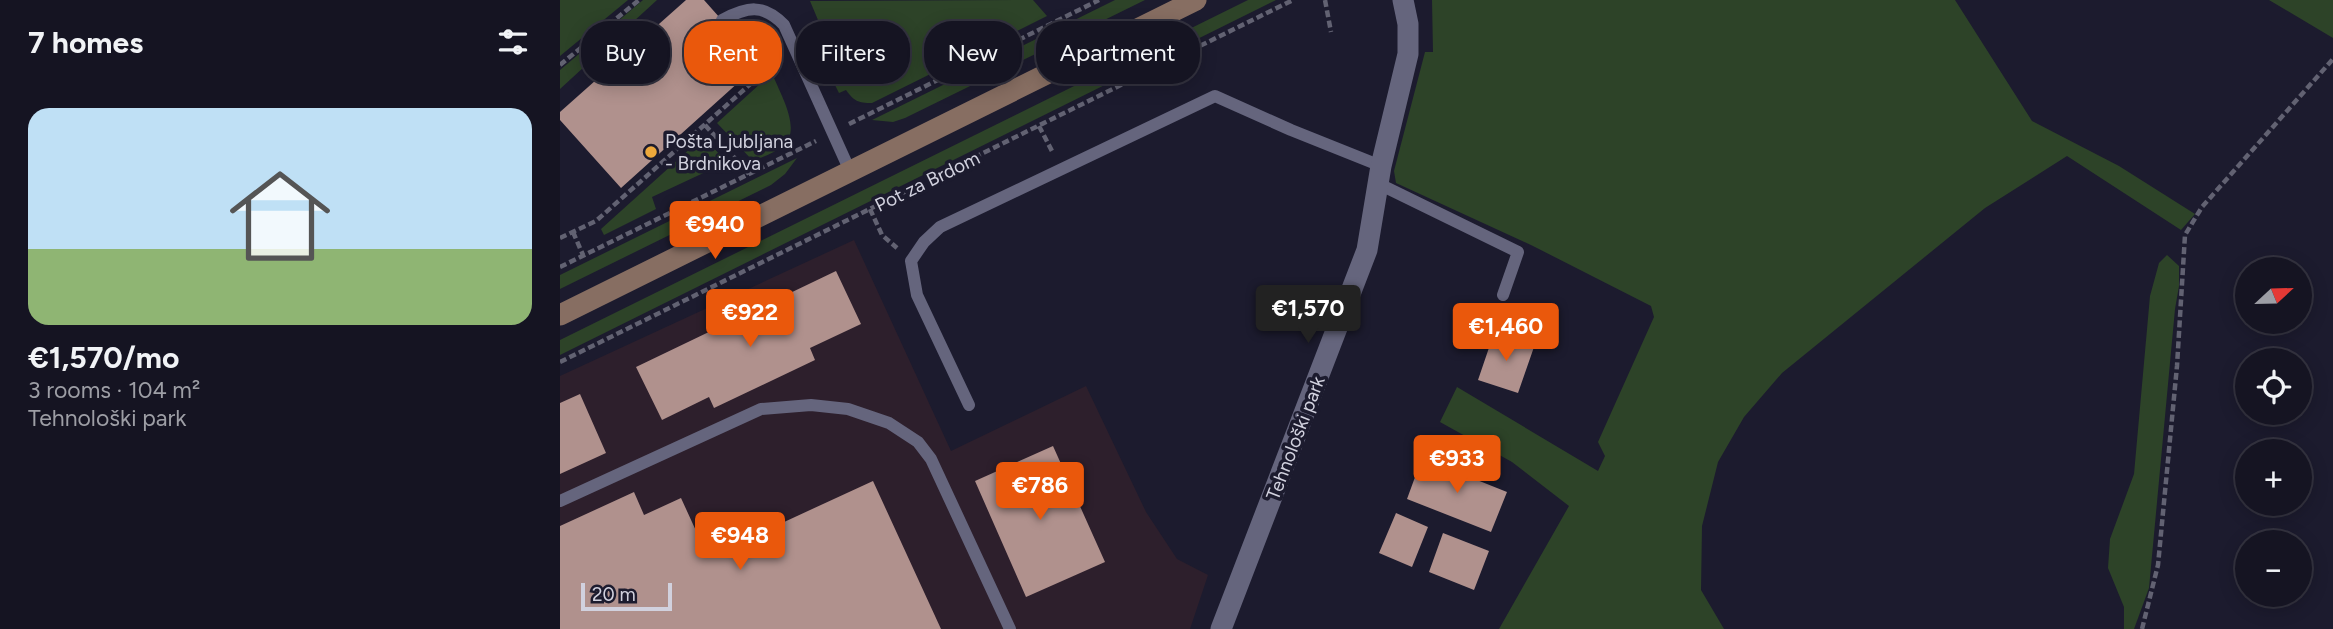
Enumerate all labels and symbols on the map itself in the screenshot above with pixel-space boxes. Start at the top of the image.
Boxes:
place label: Pošta Ljubljana - Brdnikova [665,130,793,175]
marker: Pošta Ljubljana - Brdnikova [643,144,659,160]
street label: Pot za Brdom [871,146,983,217]
pin: €940 [674,202,756,261]
north arrow [2235,257,2312,334]
pin: €1,570 [1251,286,1365,345]
pin: €922 [709,290,791,349]
pin: €1,460 [1449,304,1563,363]
street label: Tehnološki park [1261,372,1330,503]
pin: €933 [1416,435,1498,495]
pin: €786 [999,462,1081,522]
pin: €948 [699,512,781,572]
scale bar [581,580,672,612]

